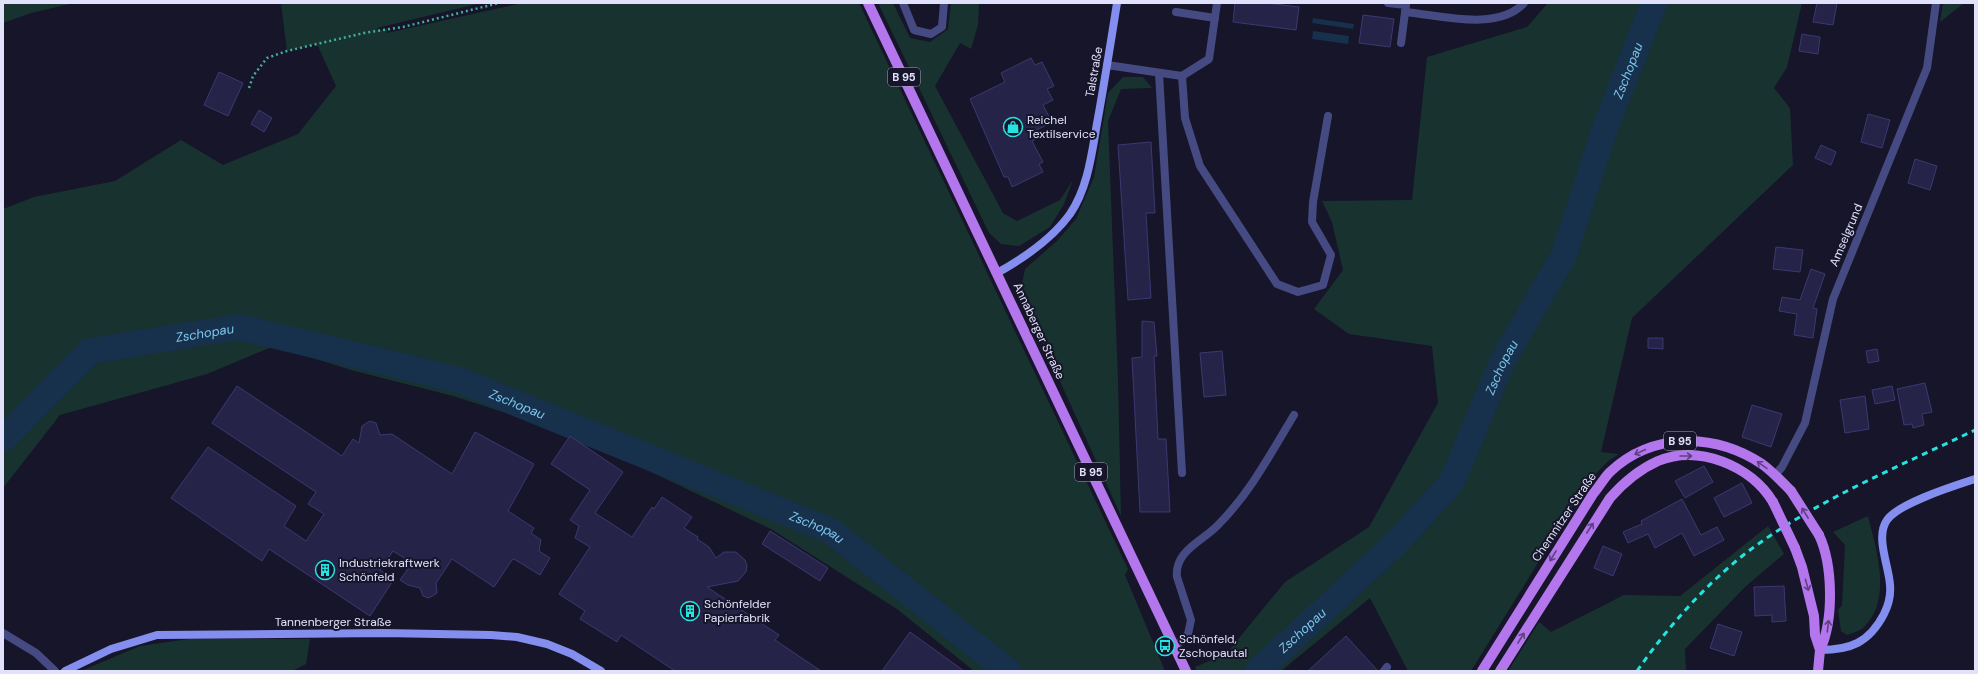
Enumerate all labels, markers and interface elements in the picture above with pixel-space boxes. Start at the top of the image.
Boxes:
water label: Zschopau [1609,39,1646,101]
street label: Talstraße [1082,45,1106,99]
road number: B 95 [888,68,920,86]
place label: Reichel Textilservice [1027,112,1096,142]
shop icon: Reichel Textilservice [1002,116,1024,138]
street label: Amselgrund [1826,201,1866,269]
street label: Annaberger Straße [1010,280,1069,382]
water label: Zschopau [174,319,236,346]
water label: Zschopau [1481,336,1522,397]
water label: Zschopau [487,385,548,423]
road number: B 95 [1664,432,1696,450]
one-way arrow [1634,449,1646,456]
one-way arrow [1679,452,1692,460]
one-way arrow [1757,461,1768,469]
road number: B 95 [1075,463,1107,481]
street label: Chemnitzer Straße [1528,469,1600,565]
water label: Zschopau [787,507,848,547]
one-way arrow [1801,508,1809,519]
one-way arrow [1587,522,1595,534]
one-way arrow [1549,550,1557,562]
place label: Industriekraftwerk Schönfeld [339,555,440,585]
building icon: Industriekraftwerk Schönfeld [314,559,336,581]
one-way arrow [1804,579,1811,592]
place label: Schönfelder Papierfabrik [704,596,771,626]
building icon: Schönfelder Papierfabrik [679,600,701,622]
water label: Zschopau [1275,604,1330,656]
street label: Tannenberger Straße [275,614,391,630]
one-way arrow [1824,620,1831,633]
place label: Schönfeld, Zschopautal [1179,631,1247,661]
one-way arrow [1517,633,1525,644]
bus stop icon: Schönfeld, Zschopautal [1154,635,1176,657]

